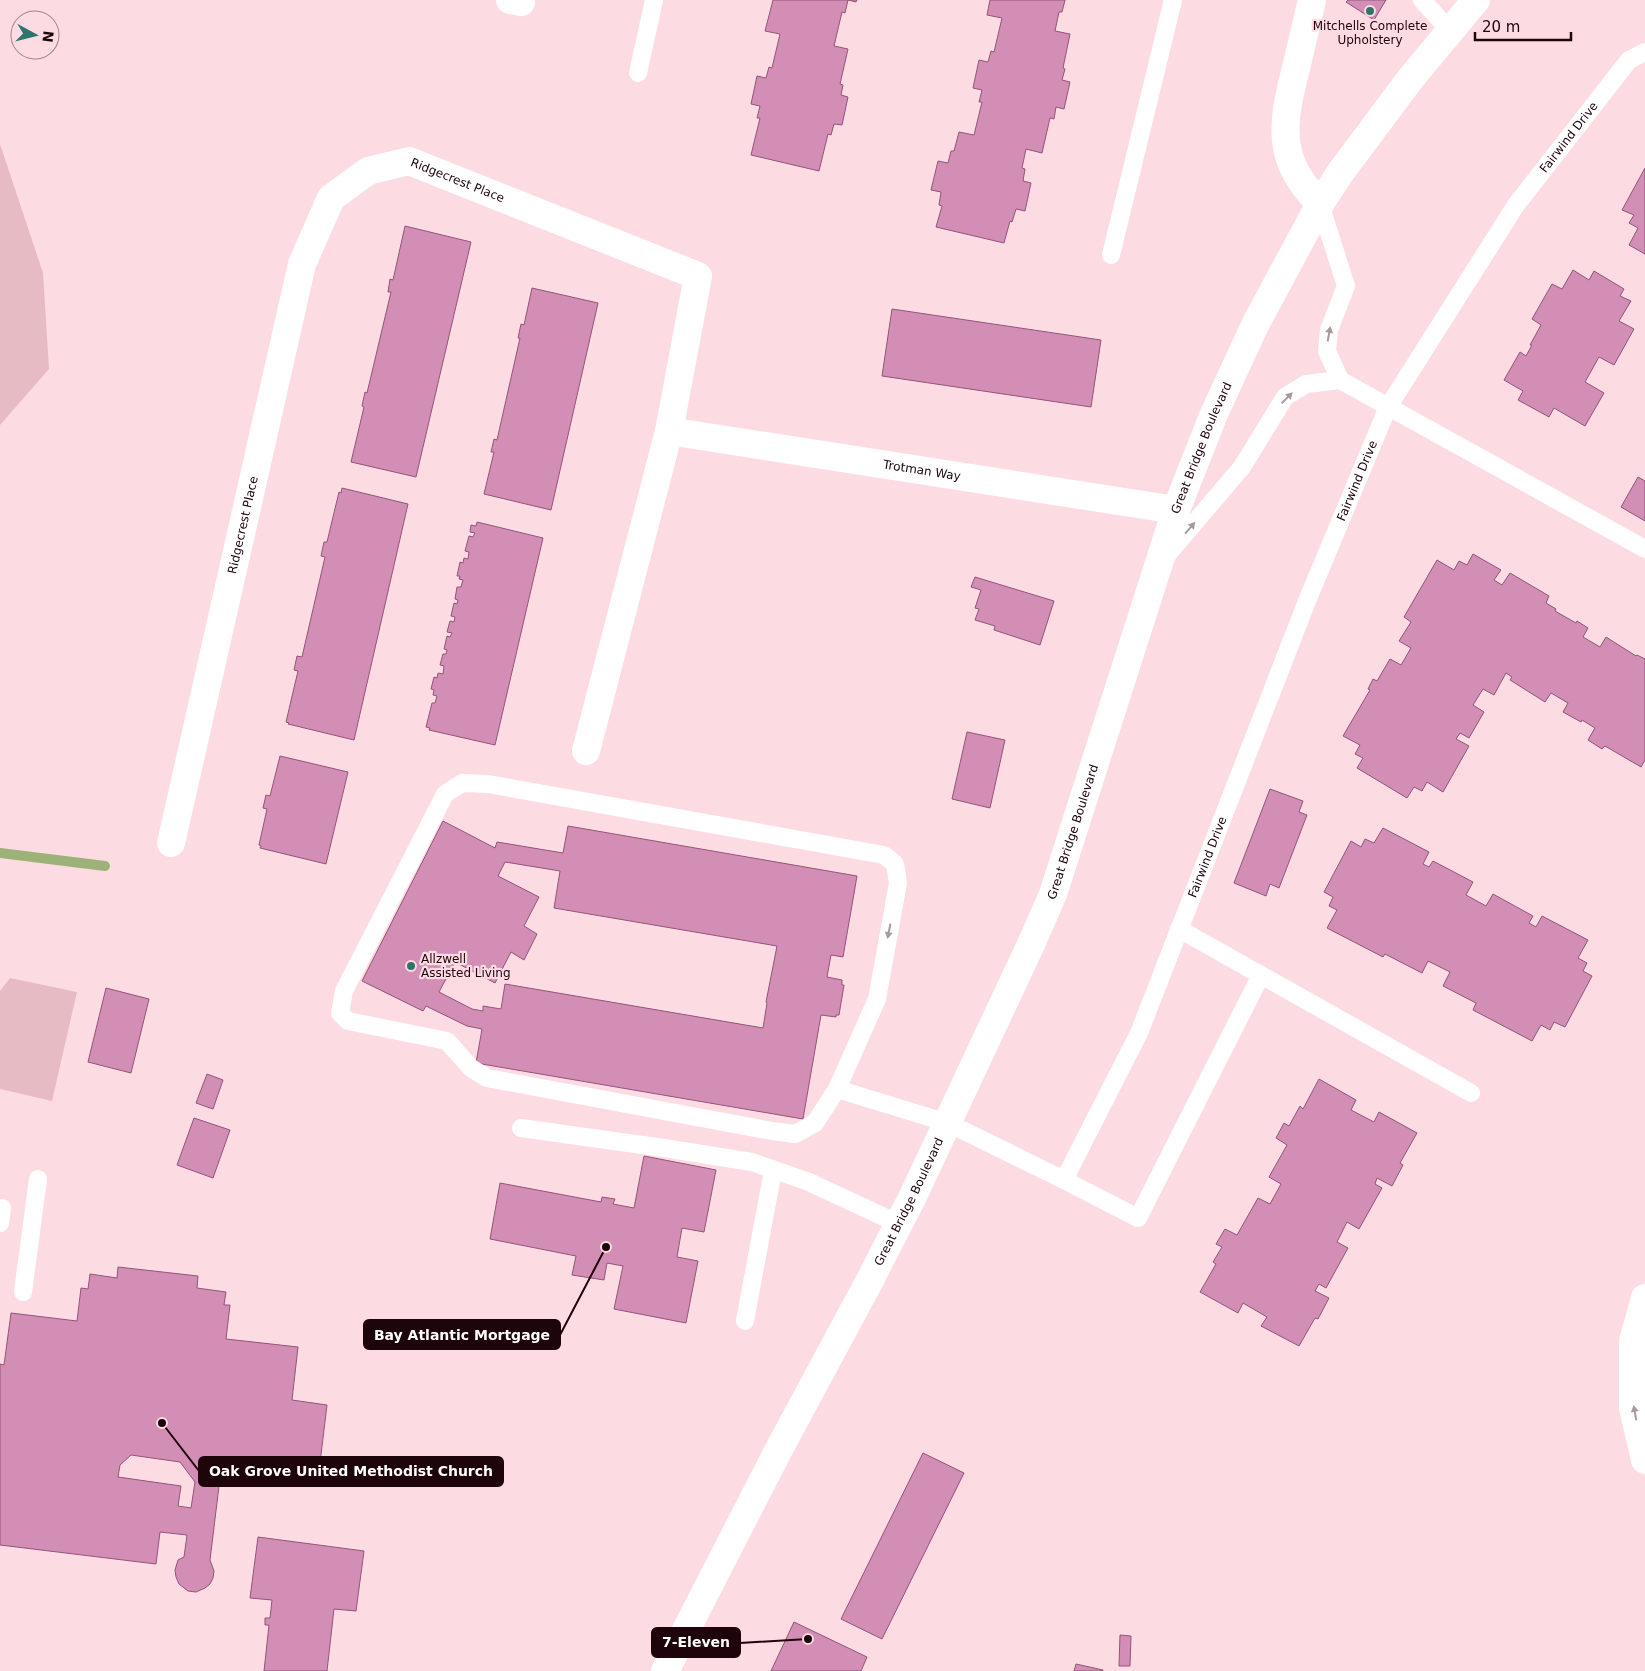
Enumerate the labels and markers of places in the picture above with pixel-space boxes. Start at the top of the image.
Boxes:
marker: Mitchells Complete Upholstery [1364,5,1376,17]
place label: Mitchells Complete Upholstery [1313,19,1427,47]
place label: Allzwell Assisted Living [421,952,511,980]
marker: Allzwell Assisted Living [405,960,417,972]
callout: Bay Atlantic Mortgage [364,1320,560,1349]
callout: Oak Grove United Methodist Church [199,1457,503,1486]
callout: 7-Eleven [652,1628,740,1657]

